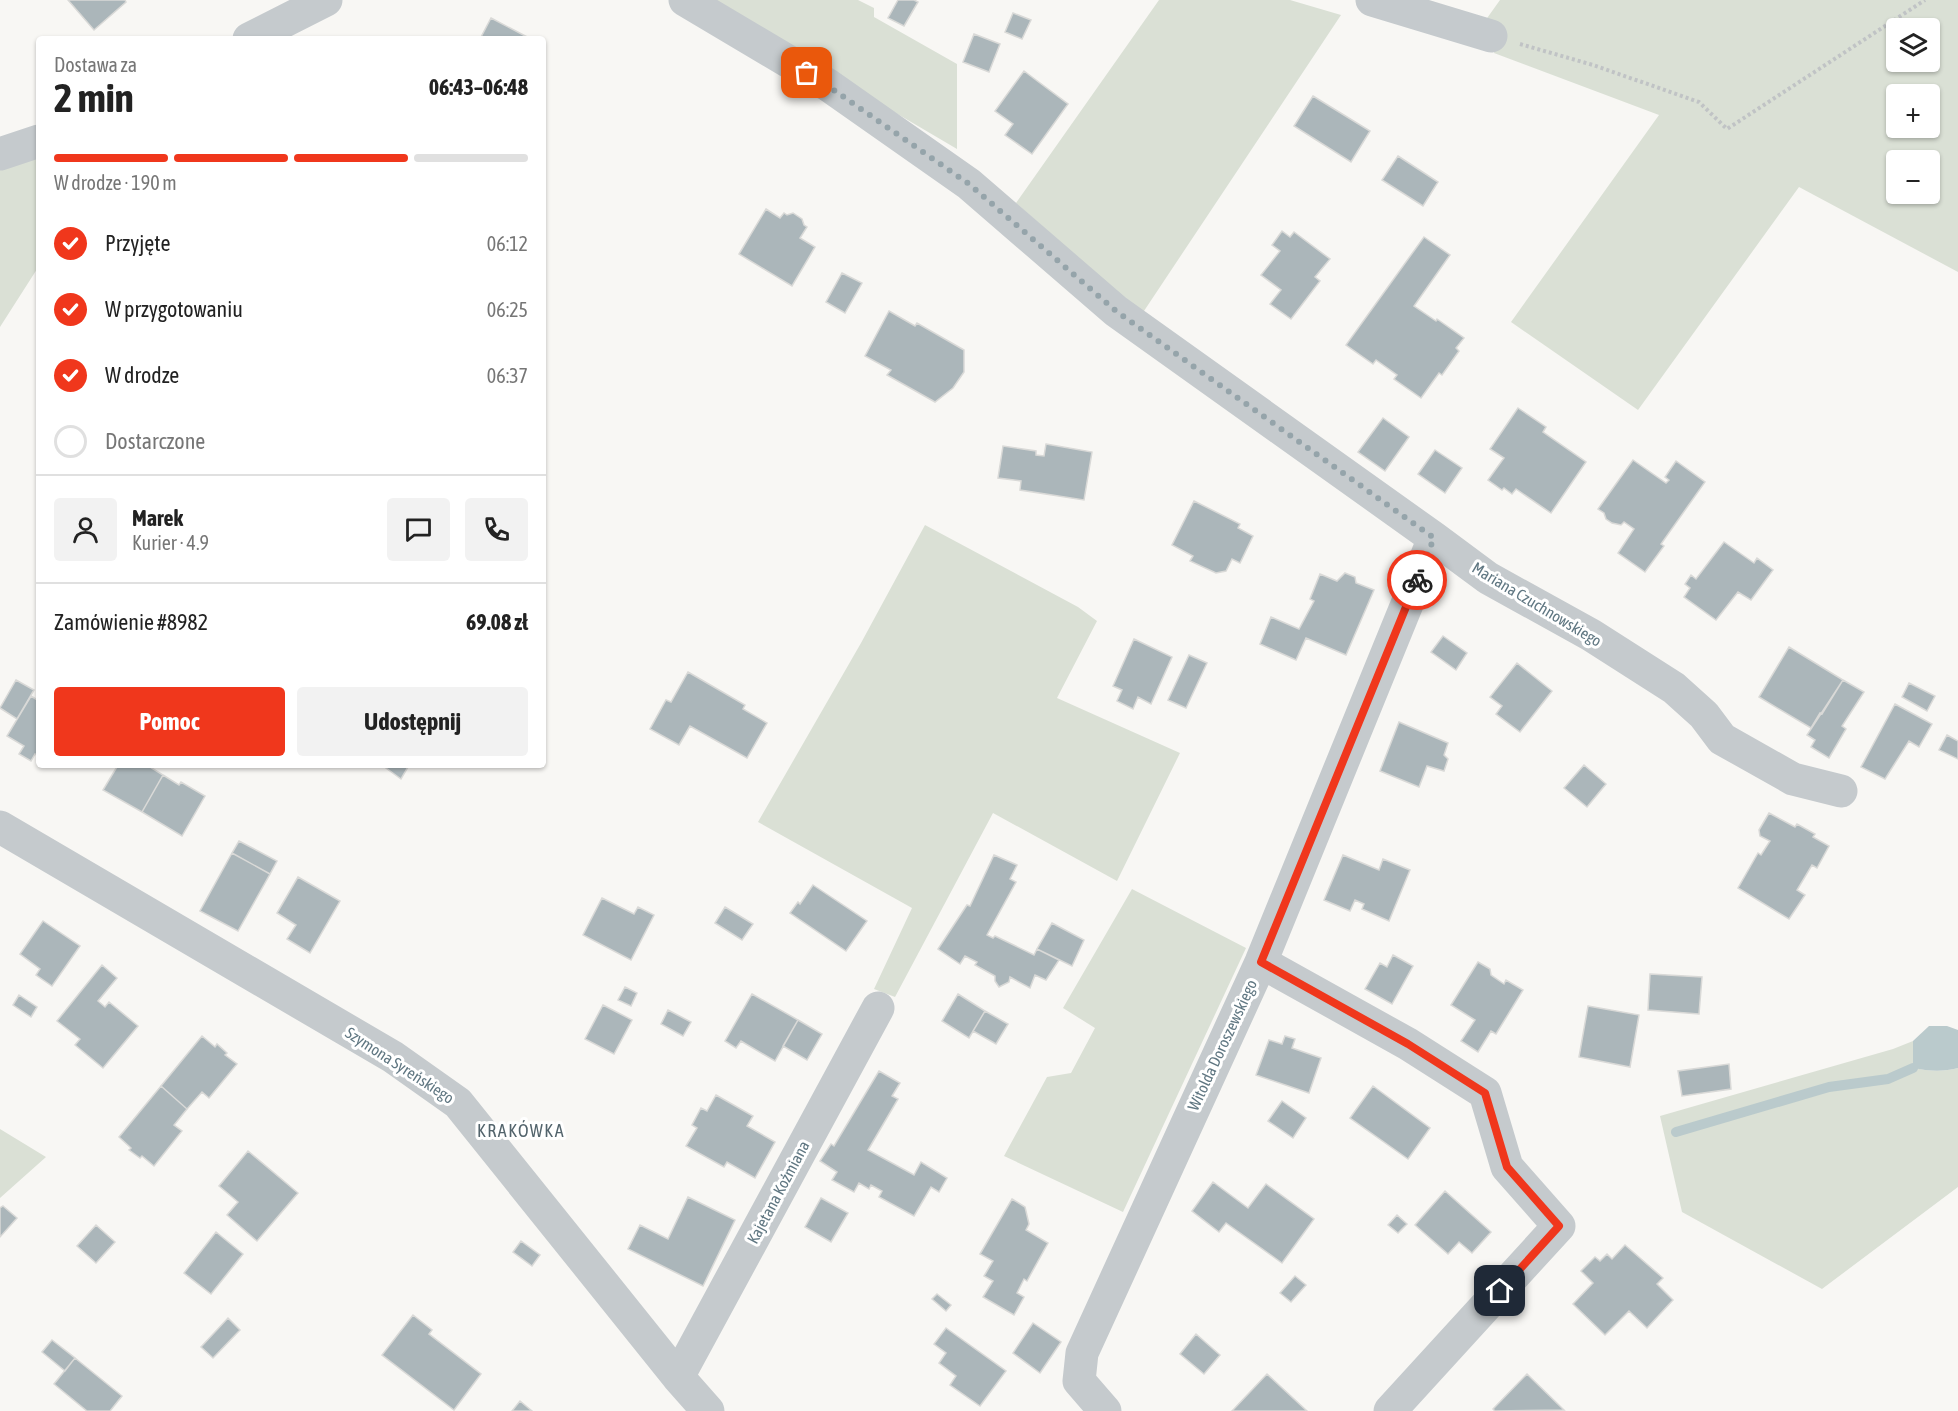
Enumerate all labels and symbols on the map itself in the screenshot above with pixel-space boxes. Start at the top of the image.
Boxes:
pin [781,47,832,98]
courier [1387,550,1447,610]
street label: Mariana Czuchnowskiego [1469,558,1605,651]
street label: Witolda Doroszewskiego [1184,977,1261,1114]
street label: Szymona Syreńskiego [342,1023,458,1108]
district label: KRAKÓWKA [477,1120,565,1141]
street label: Kajetana Koźmiana [743,1138,814,1247]
pin [1474,1265,1525,1316]

